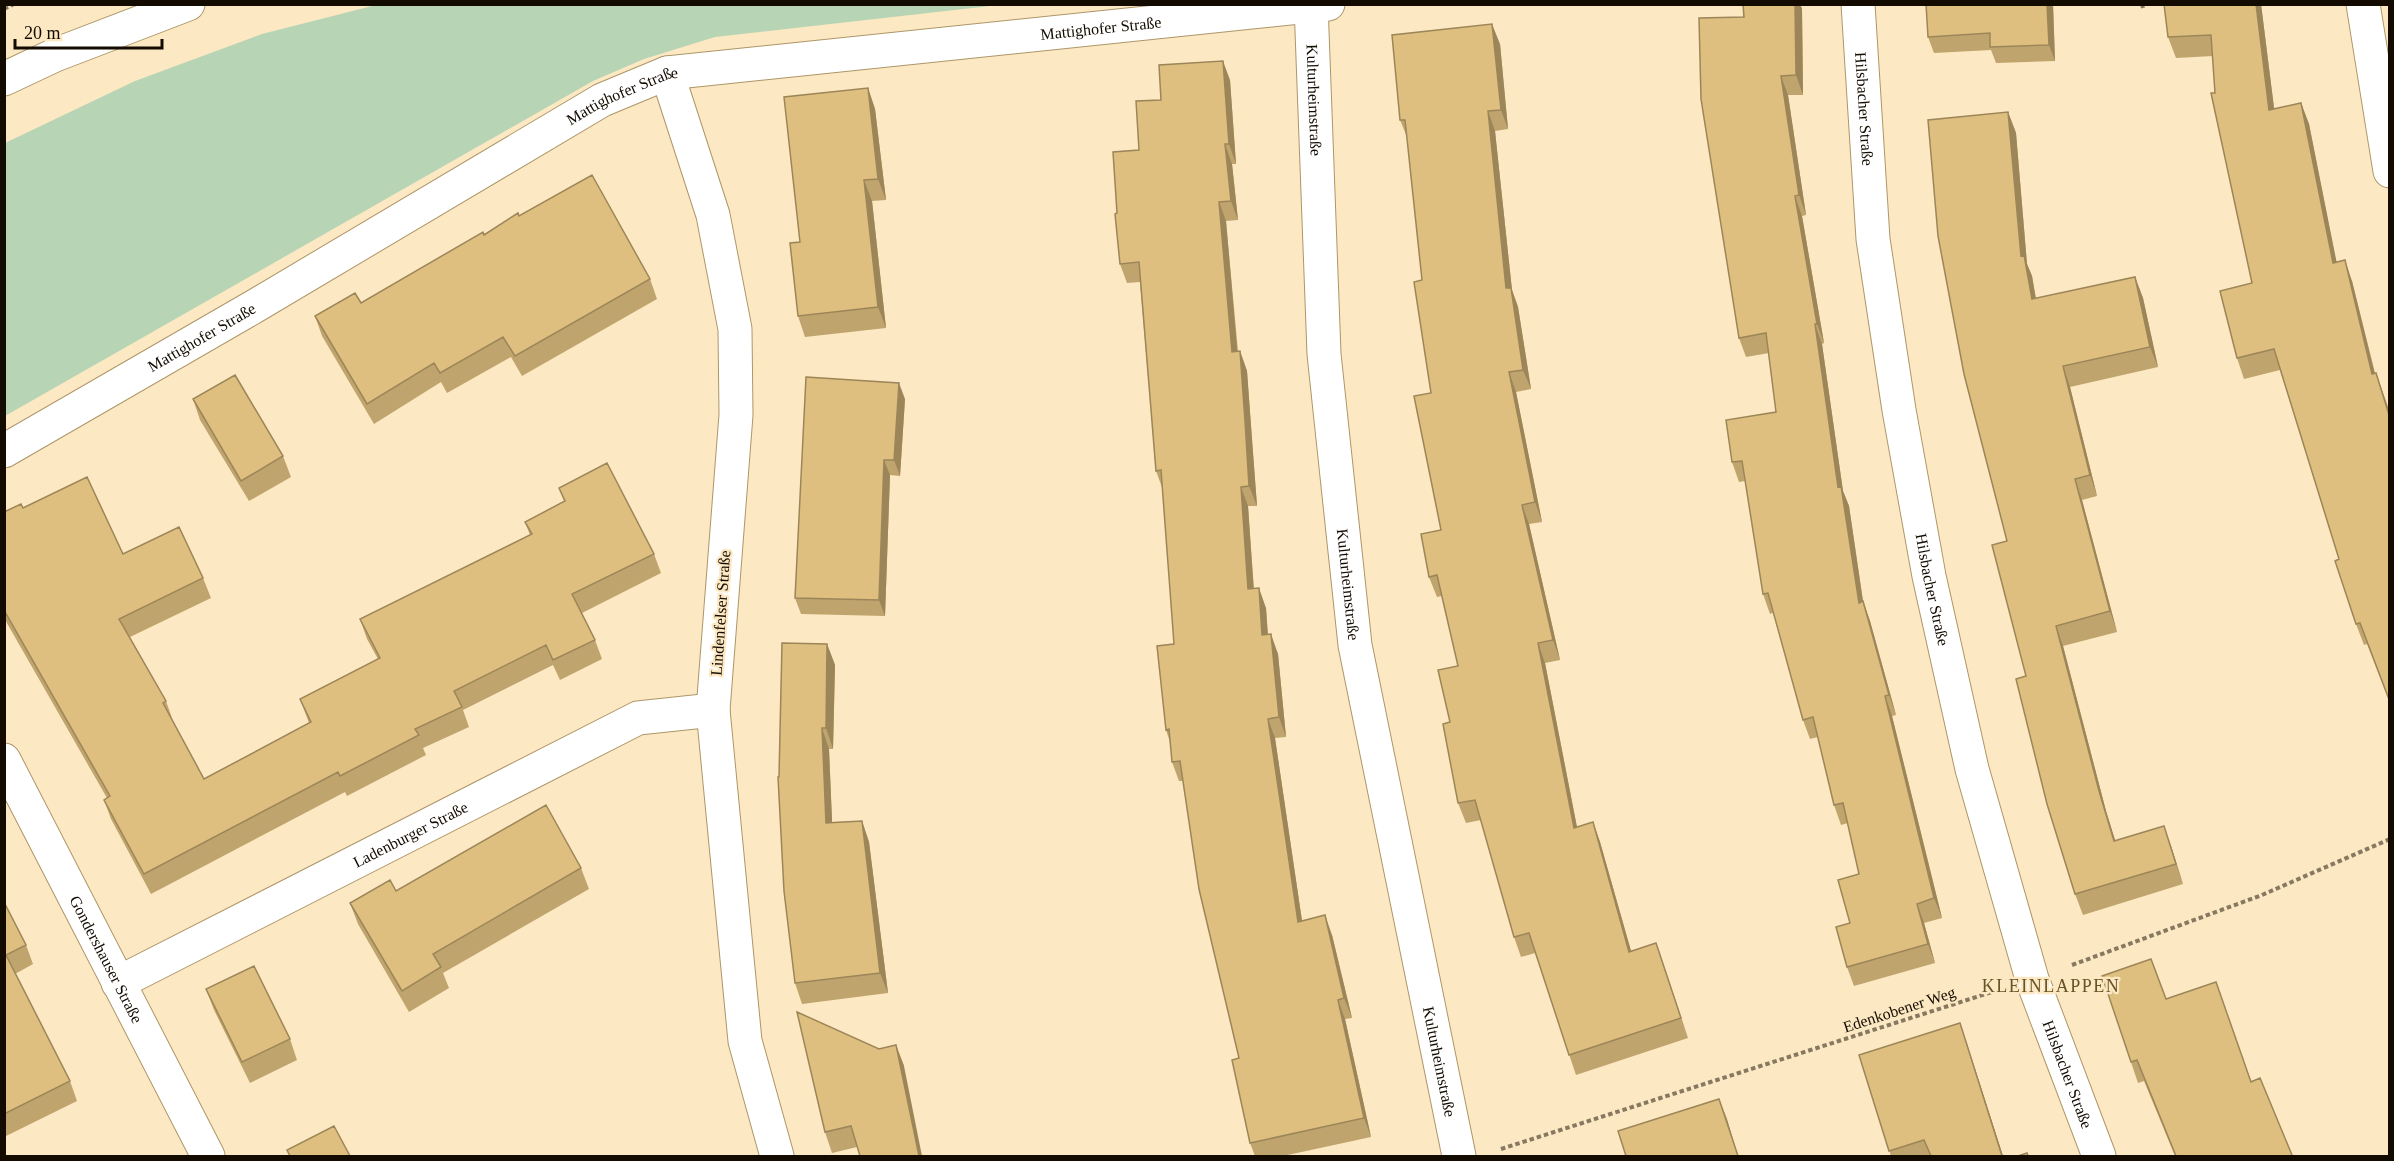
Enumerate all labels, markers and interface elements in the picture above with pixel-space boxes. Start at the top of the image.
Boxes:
scale bar [15,12,162,50]
street label: Mattighofer Straße [1040,13,1162,43]
text: 20 m [24,23,61,43]
street label: Kulturheimstraße [1303,44,1325,156]
street label: Hilsbacher Straße [1852,51,1876,166]
street label: Mattighofer Straße [563,64,679,128]
street label: Mattighofer Straße [145,300,258,375]
street label: Kulturheimstraße [1334,528,1362,641]
street label: Hilsbacher Straße [1912,532,1952,647]
street label: Lindenfelser Straße [708,550,733,676]
street label: Ladenburger Straße [350,798,471,871]
street label: Gondershauser Straße [66,893,146,1026]
district label: KLEINLAPPEN [1982,976,2120,996]
street label: Edenkobener Weg [1841,983,1958,1037]
street label: Kulturheimstraße [1420,1005,1459,1118]
street label: Hilsbacher Straße [2039,1018,2096,1131]

